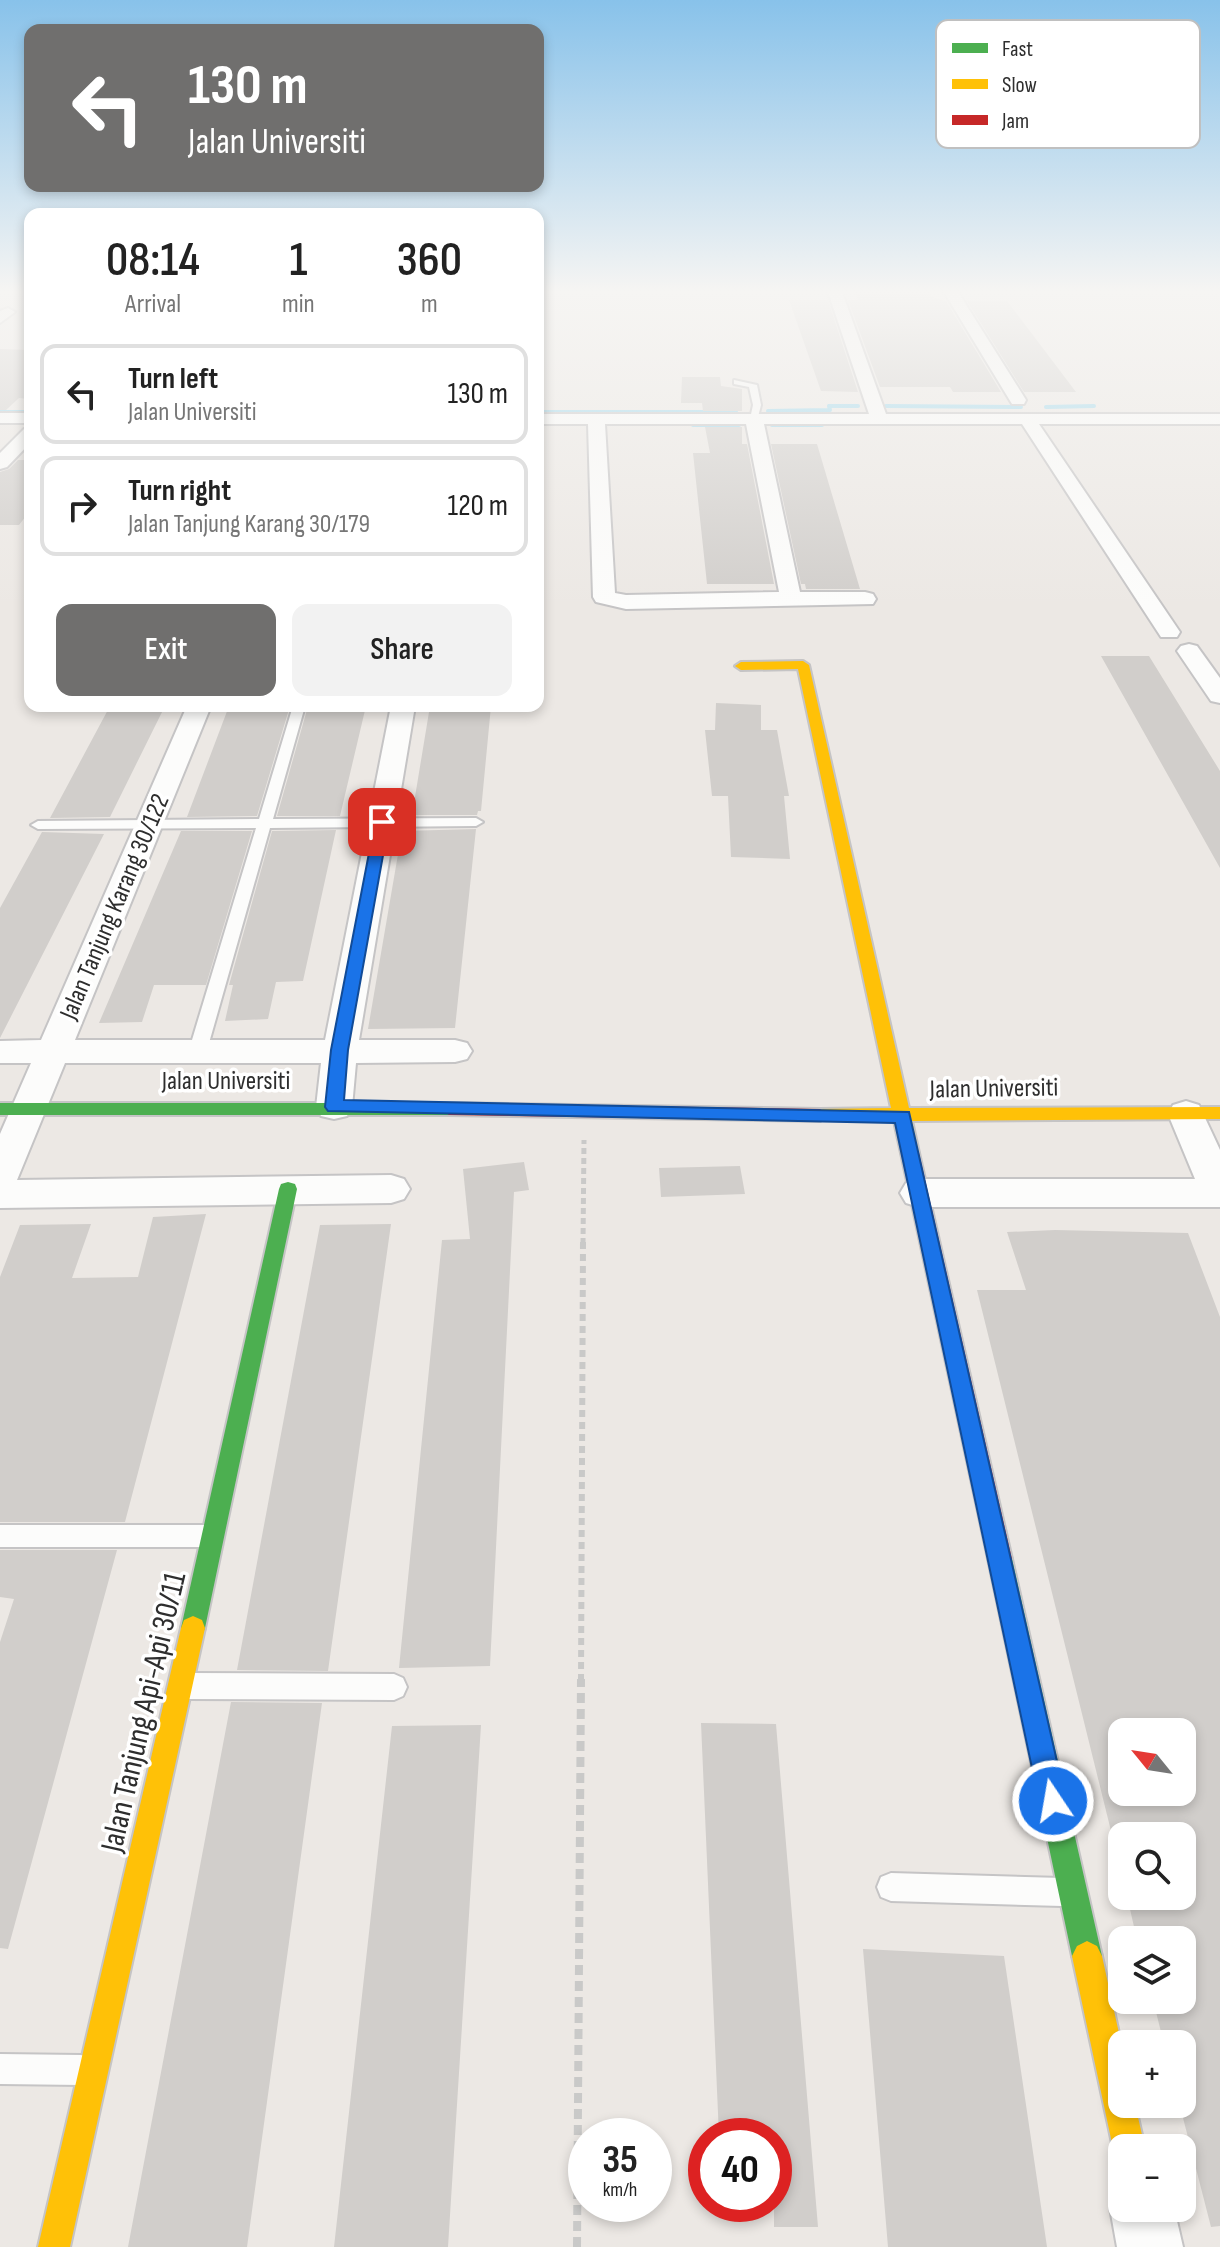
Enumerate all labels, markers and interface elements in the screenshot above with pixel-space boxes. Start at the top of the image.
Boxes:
legend [936,20,1200,148]
text: Fast [1002,36,1033,63]
text: 130 m [188,53,308,120]
icon: left [56,56,160,160]
text: Slow [1002,72,1037,99]
text: Jam [1001,108,1029,135]
text: Jalan Universiti [188,121,366,164]
text: 08:14 [106,232,200,289]
text: 1 [289,232,307,289]
text: 360 [397,232,462,289]
text: Arrival [125,289,181,320]
text: min [282,289,315,320]
text: m [421,289,438,320]
text: Turn left [128,361,218,397]
icon: left [60,372,104,416]
text: 130 m [448,376,508,412]
text: Jalan Universiti [128,397,257,428]
text: Turn right [128,473,231,509]
icon: right [60,484,104,528]
text: 120 m [447,488,508,524]
text: Jalan Tanjung Karang 30/179 [128,509,370,540]
button: Exit [56,604,276,696]
button: Share [292,604,512,696]
pin [348,788,416,856]
street label: Jalan Tanjung Karang 30/122 [53,790,177,1025]
icon: arrive [360,800,404,844]
street label: Jalan Universiti [161,1066,290,1097]
street label: Jalan Universiti [928,1072,1059,1106]
street label: Jalan Tanjung Api-Api 30/11 [93,1568,195,1857]
north arrow [1108,1718,1196,1806]
map controls [1108,1718,1196,2222]
position arrow [1011,1759,1095,1843]
button: search [1108,1822,1196,1910]
button: layers [1108,1926,1196,2014]
button: + [1108,2030,1196,2118]
speed limit sign: 40 [688,2118,792,2222]
button: − [1108,2134,1196,2222]
text: 35 [602,2136,638,2184]
text: km/h [603,2178,637,2202]

